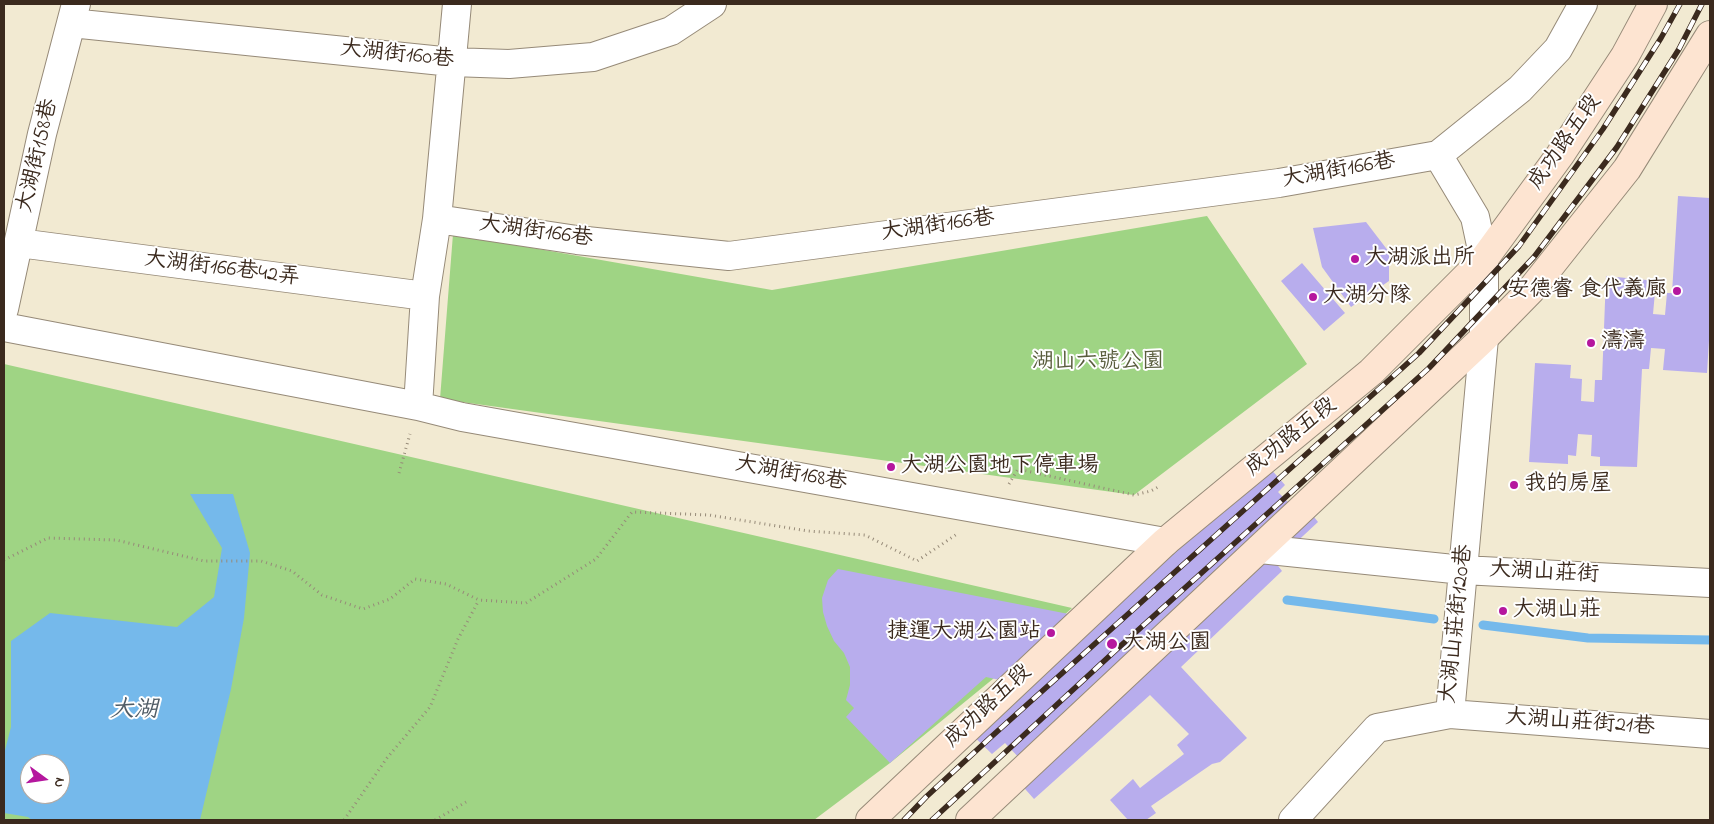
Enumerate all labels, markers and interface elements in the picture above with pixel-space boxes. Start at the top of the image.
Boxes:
street label: 大湖街160巷 [339,37,455,75]
street label: 成功路五段 [1524,90,1608,196]
street label: 大湖街158巷 [13,97,65,215]
street label: 大湖街166巷 [1280,149,1398,195]
street label: 大湖街166巷 [880,206,996,248]
street label: 大湖街166巷 [478,212,594,254]
place label: 大湖派出所 [1365,246,1475,272]
street label: 大湖街166巷42弄 [143,247,301,293]
marker: 大湖派出所 [1349,253,1361,265]
place label: 安德睿 食代義廊 [1508,278,1667,304]
place label: 大湖分隊 [1323,284,1411,310]
marker: 安德睿 食代義廊 [1671,285,1683,297]
marker: 大湖分隊 [1307,291,1319,303]
place label: 濤濤 [1601,330,1645,356]
marker: 濤濤 [1585,337,1597,349]
park label: 湖山六號公園 [1032,350,1164,376]
street label: 成功路五段 [1241,393,1343,483]
street label: 大湖街168巷 [733,452,849,498]
place label: 大湖公園地下停車場 [901,454,1099,480]
marker: 大湖公園地下停車場 [885,461,897,473]
place label: 我的房屋 [1524,472,1612,498]
marker: 我的房屋 [1508,479,1520,491]
street label: 大湖山莊街120巷 [1437,543,1479,705]
street label: 大湖山莊街 [1488,558,1600,590]
place label: 大湖山莊 [1513,598,1601,624]
marker: 大湖山莊 [1497,605,1509,617]
place label: 捷運大湖公園站 [887,620,1041,646]
marker: 捷運大湖公園站 [1045,627,1057,639]
place label: 大湖公園 [1123,631,1211,657]
marker: 大湖公園 [1105,637,1119,651]
street label: 成功路五段 [940,660,1038,754]
water label: 大湖 [110,698,158,726]
street label: 大湖山莊街21巷 [1504,706,1656,742]
north arrow [20,754,70,804]
text: N [48,775,70,790]

